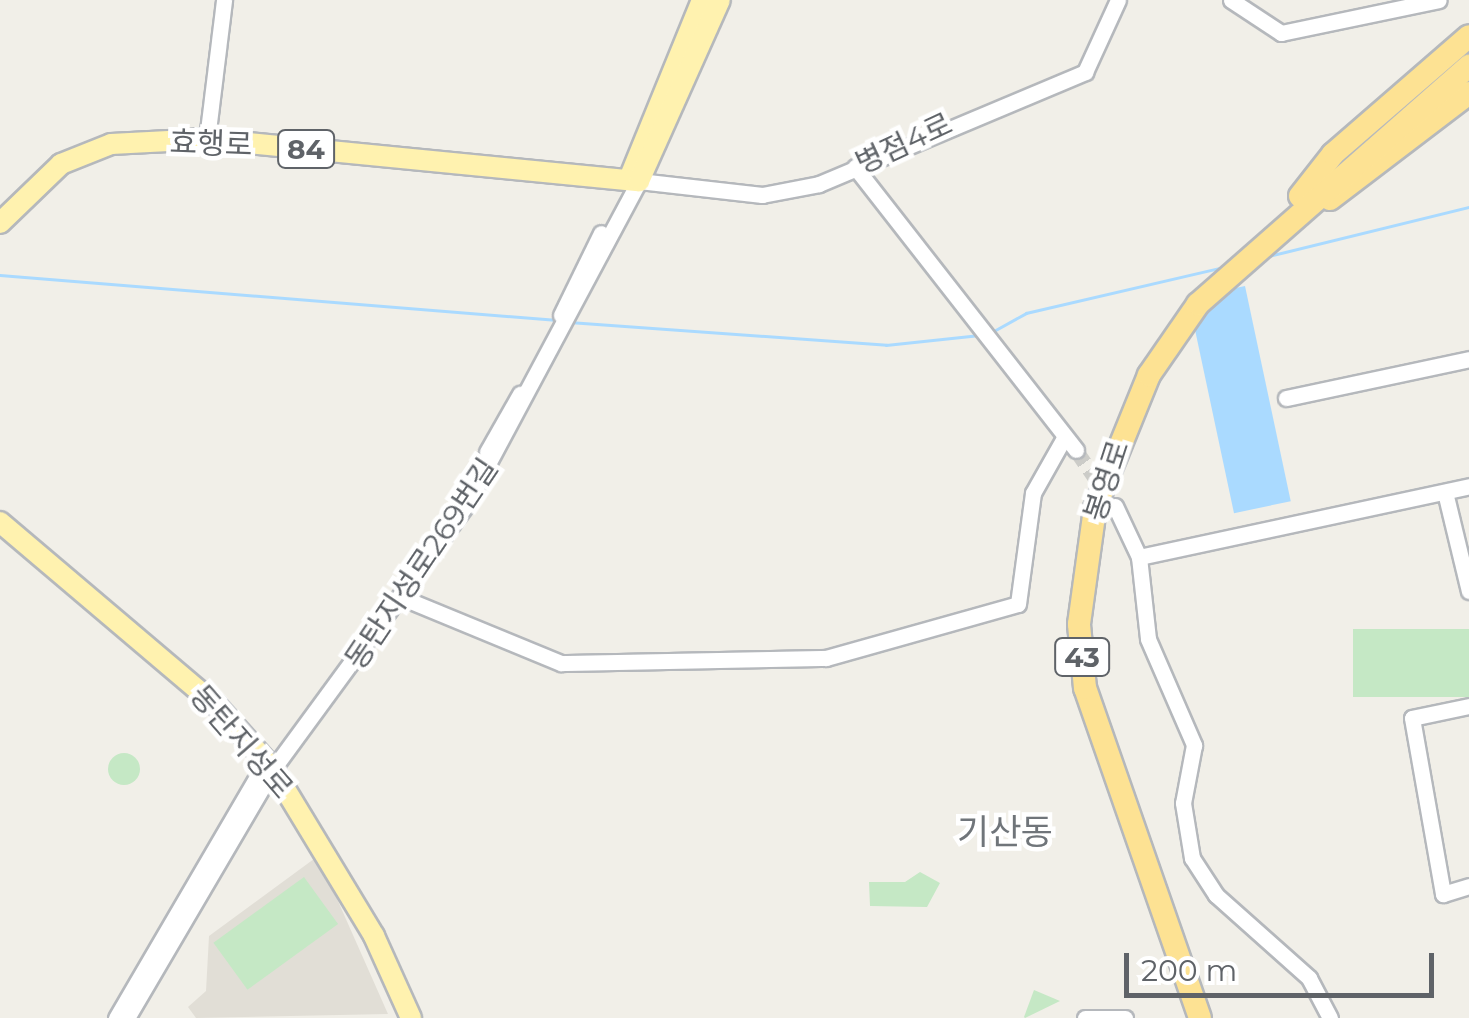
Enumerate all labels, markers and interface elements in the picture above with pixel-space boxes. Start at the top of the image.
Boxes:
street label: 병점4로 [850,106,958,182]
street label: 효행로 [169,125,253,163]
road number: 84 [276,126,336,172]
street label: 봉영로 [1077,436,1137,526]
street label: 동탄지성로269번길 [338,452,506,676]
road number: 43 [1052,634,1112,680]
street label: 동탄지성로 [182,678,300,806]
district label: 기산동 [957,811,1053,853]
scale bar [1129,933,1439,995]
text: 200 m [1141,952,1237,989]

